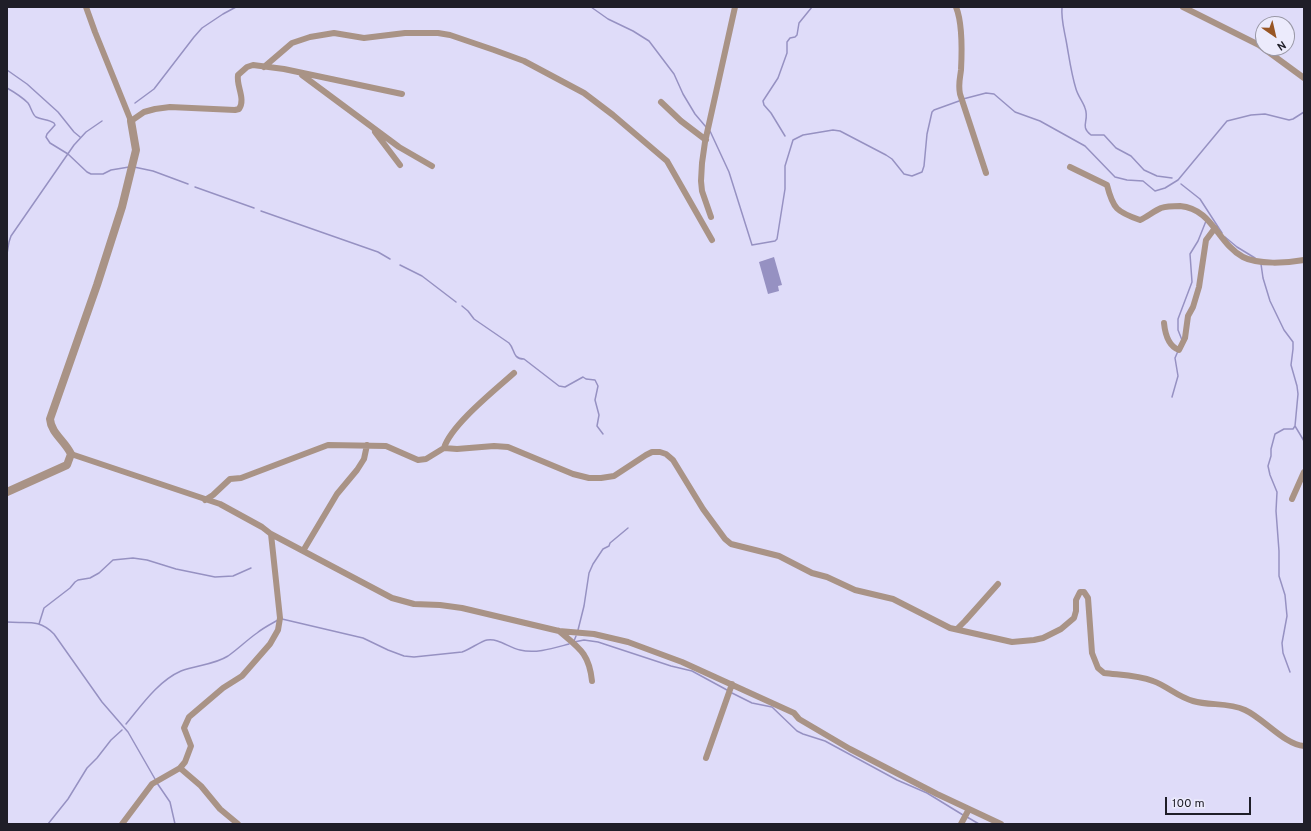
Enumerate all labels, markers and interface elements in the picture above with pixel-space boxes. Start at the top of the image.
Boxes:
north arrow [1255,16,1295,56]
text: N [1274,37,1288,53]
scale bar [1167,789,1253,815]
text: 100 m [1172,796,1205,812]

